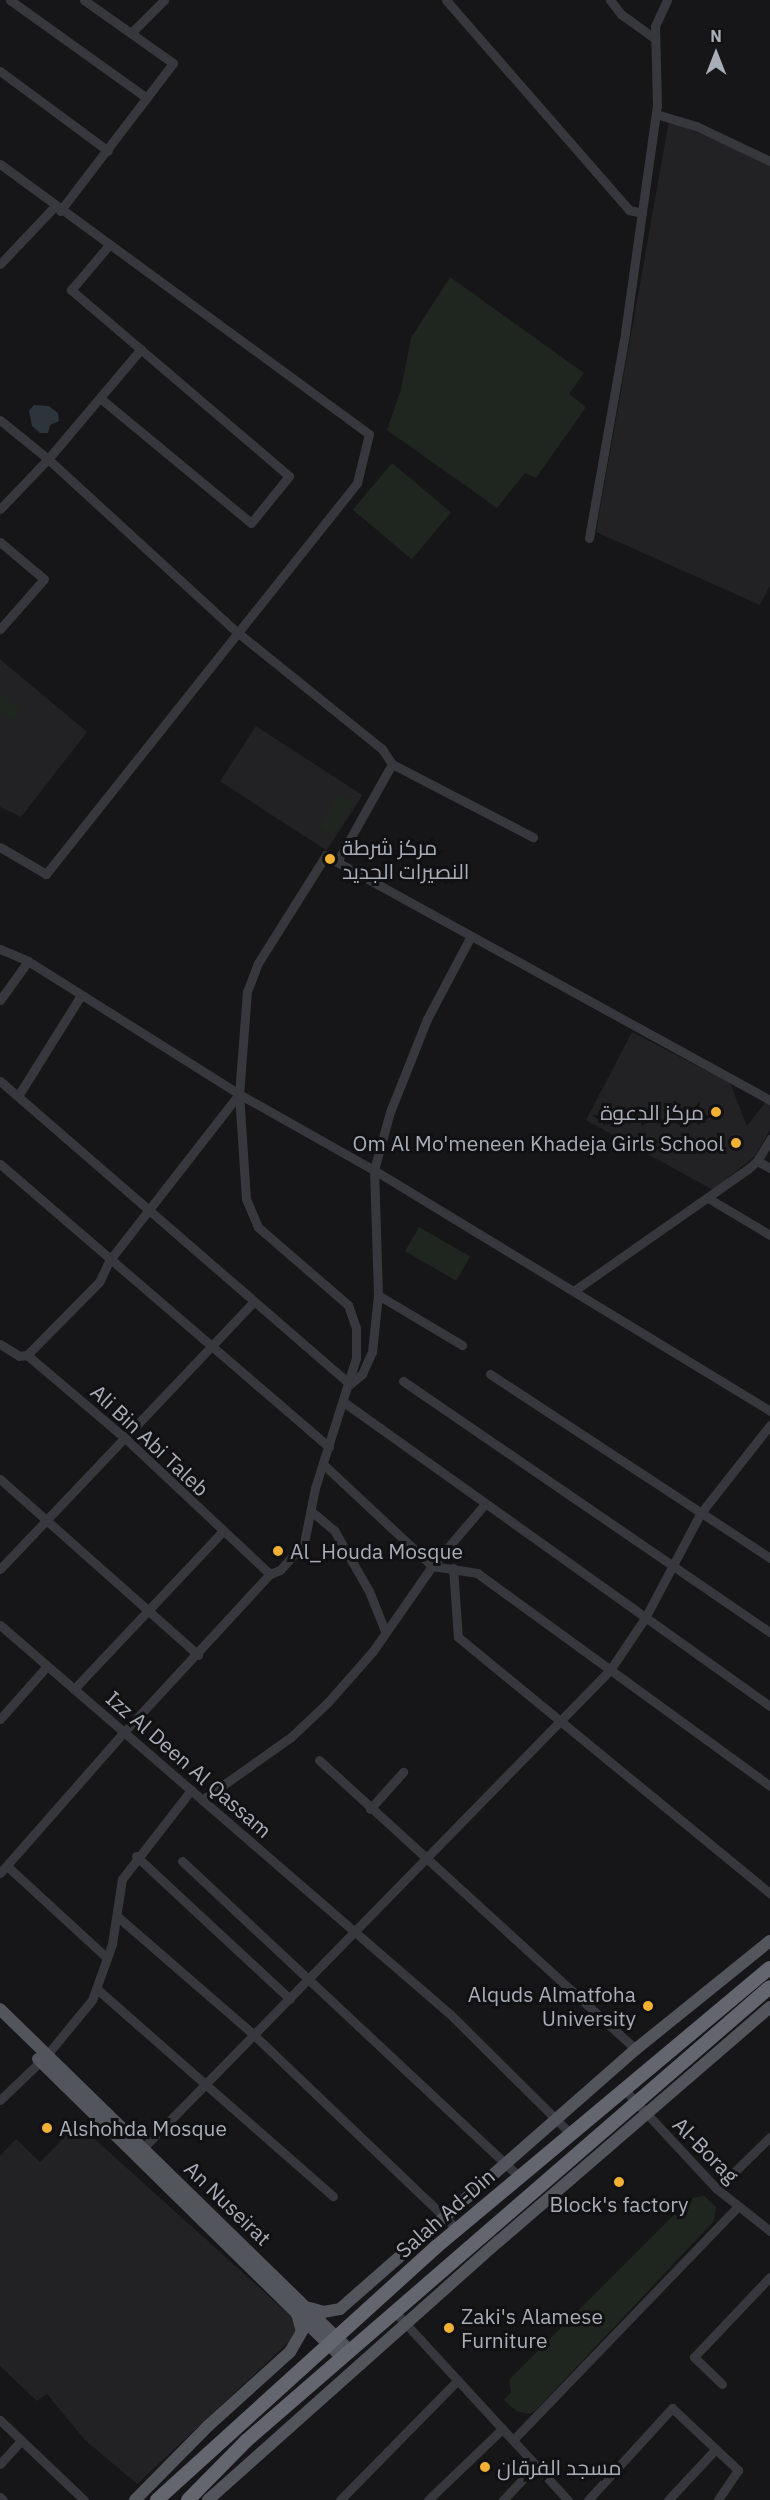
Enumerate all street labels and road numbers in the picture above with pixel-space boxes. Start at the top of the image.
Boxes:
street label: Ali Bin Abi Taleb [86,1379,214,1501]
street label: Izz Al Deen Al Qassam [101,1685,277,1843]
street label: Al-Borag [668,2112,744,2188]
street label: An Nuseirat [180,2156,276,2250]
street label: Salah Ad-Din [391,2163,499,2263]

